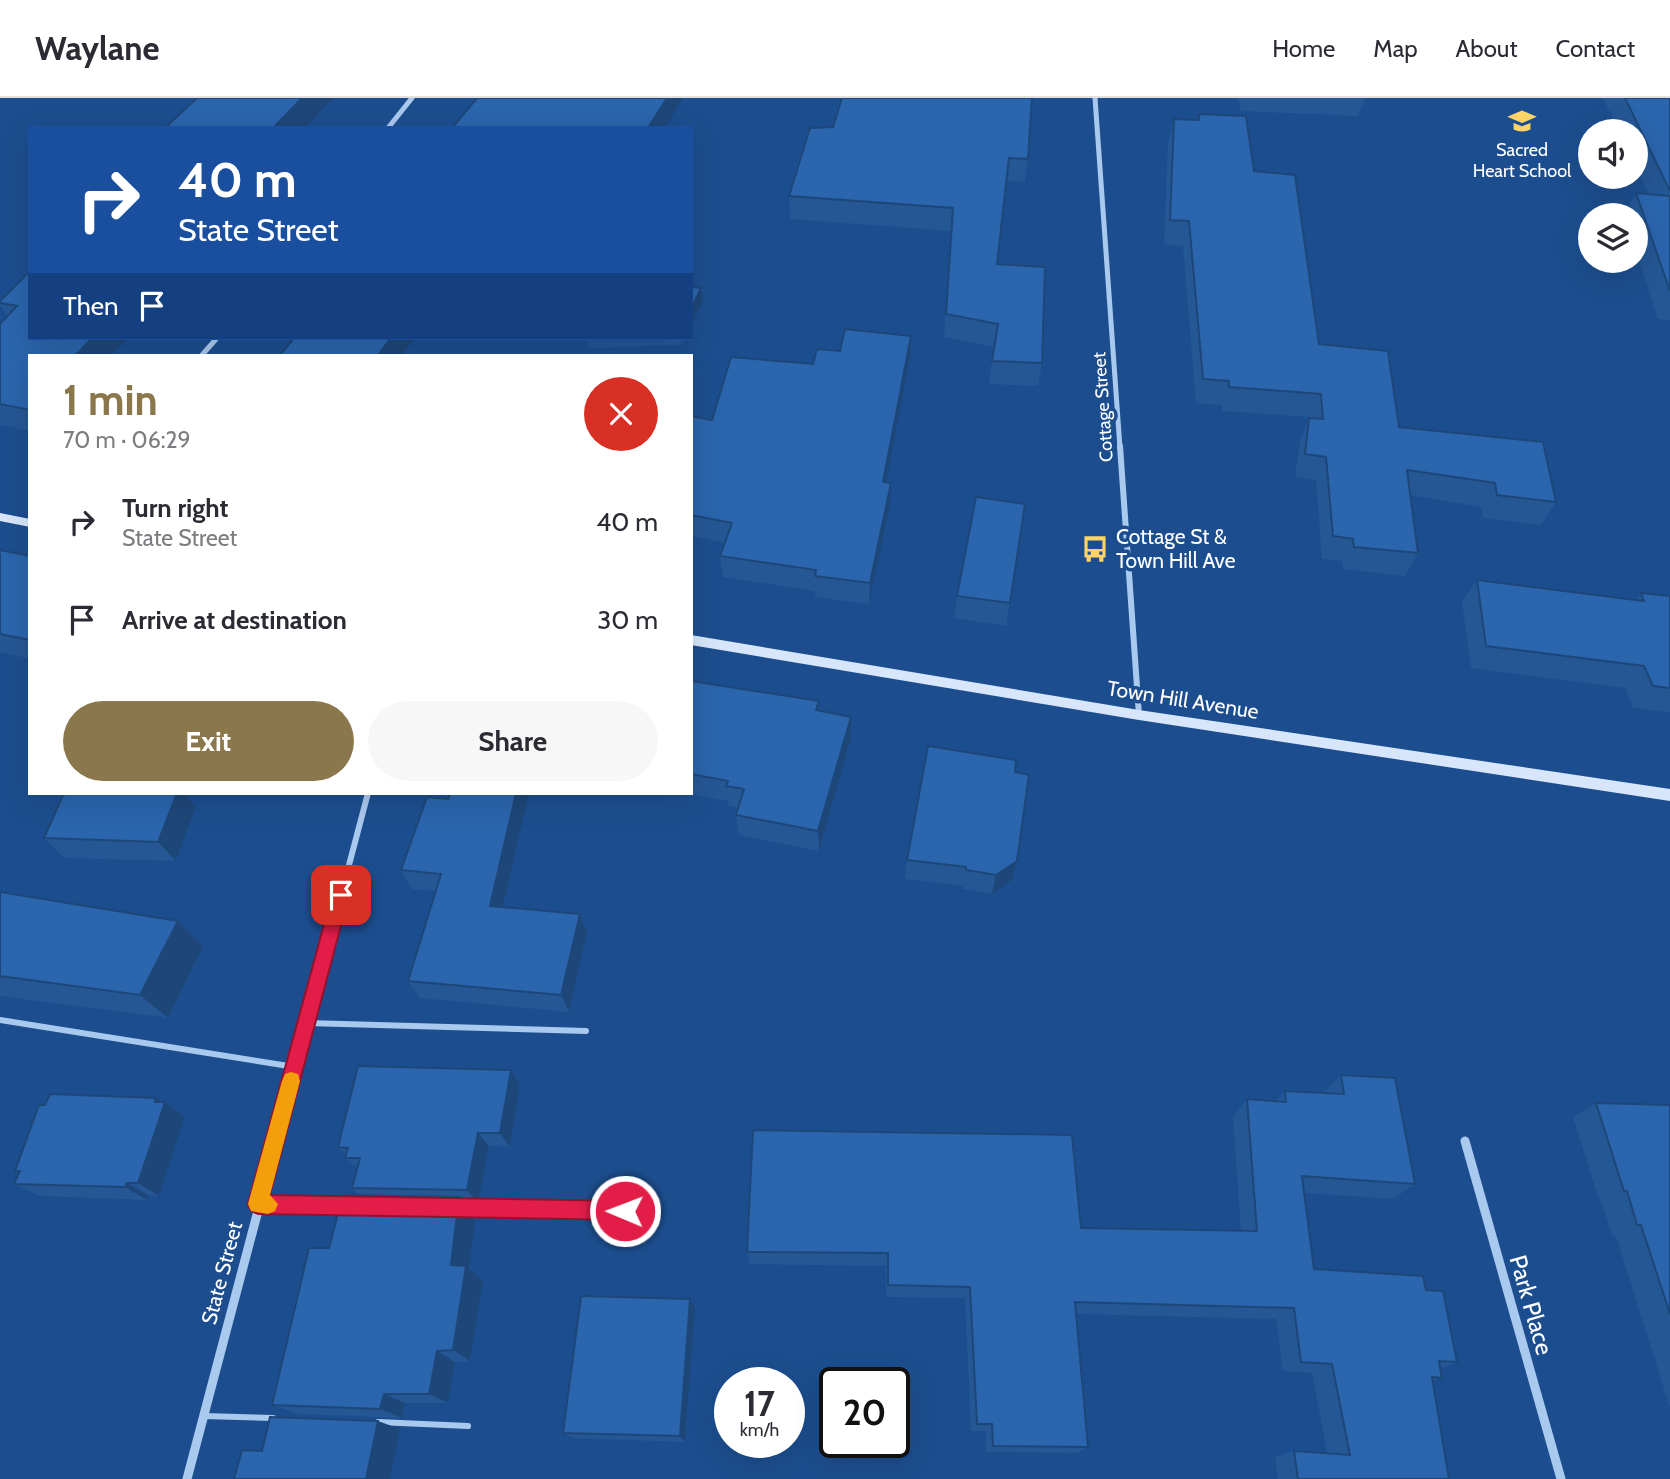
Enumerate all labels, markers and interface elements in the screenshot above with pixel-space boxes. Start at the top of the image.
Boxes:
text: Waylane [35,28,159,68]
text: Home [1272,34,1335,63]
text: Map [1373,34,1418,63]
text: About [1456,34,1518,63]
text: Contact [1556,34,1635,63]
school or university icon: Sacred Heart School [1507,106,1537,136]
map controls [1578,119,1648,273]
button: sound [1578,119,1648,189]
place label: Sacred Heart School [1473,139,1572,182]
text: 40 m [178,150,297,209]
icon: right [63,154,154,245]
button: layers [1578,203,1648,273]
text: State Street [178,210,339,249]
icon: arrive [133,287,171,325]
text: Then [63,290,119,322]
street label: Cottage Street [1088,351,1118,463]
text: 1 min [63,374,158,426]
button: close [584,377,658,451]
text: 70 m · 06:29 [63,426,191,454]
text: Turn right [122,492,228,524]
icon: right [63,503,101,541]
text: 40 m [596,506,658,538]
text: State Street [122,524,237,552]
place label: Cottage St & Town Hill Ave [1116,524,1236,573]
bus stop icon: Cottage St & Town Hill Ave [1080,534,1110,564]
icon: arrive [63,601,101,639]
text: Arrive at destination [122,604,347,636]
text: 30 m [597,604,658,636]
street label: Town Hill Avenue [1106,675,1261,724]
button: Exit [63,701,354,781]
button: Share [368,701,658,781]
pin [311,865,371,925]
icon: arrive [322,876,360,914]
position arrow [588,1174,662,1248]
street label: State Street [196,1219,247,1327]
street label: Park Place [1503,1252,1560,1358]
speed limit sign: 20 [819,1367,910,1458]
text: 17 [744,1382,775,1425]
text: km/h [740,1419,779,1441]

